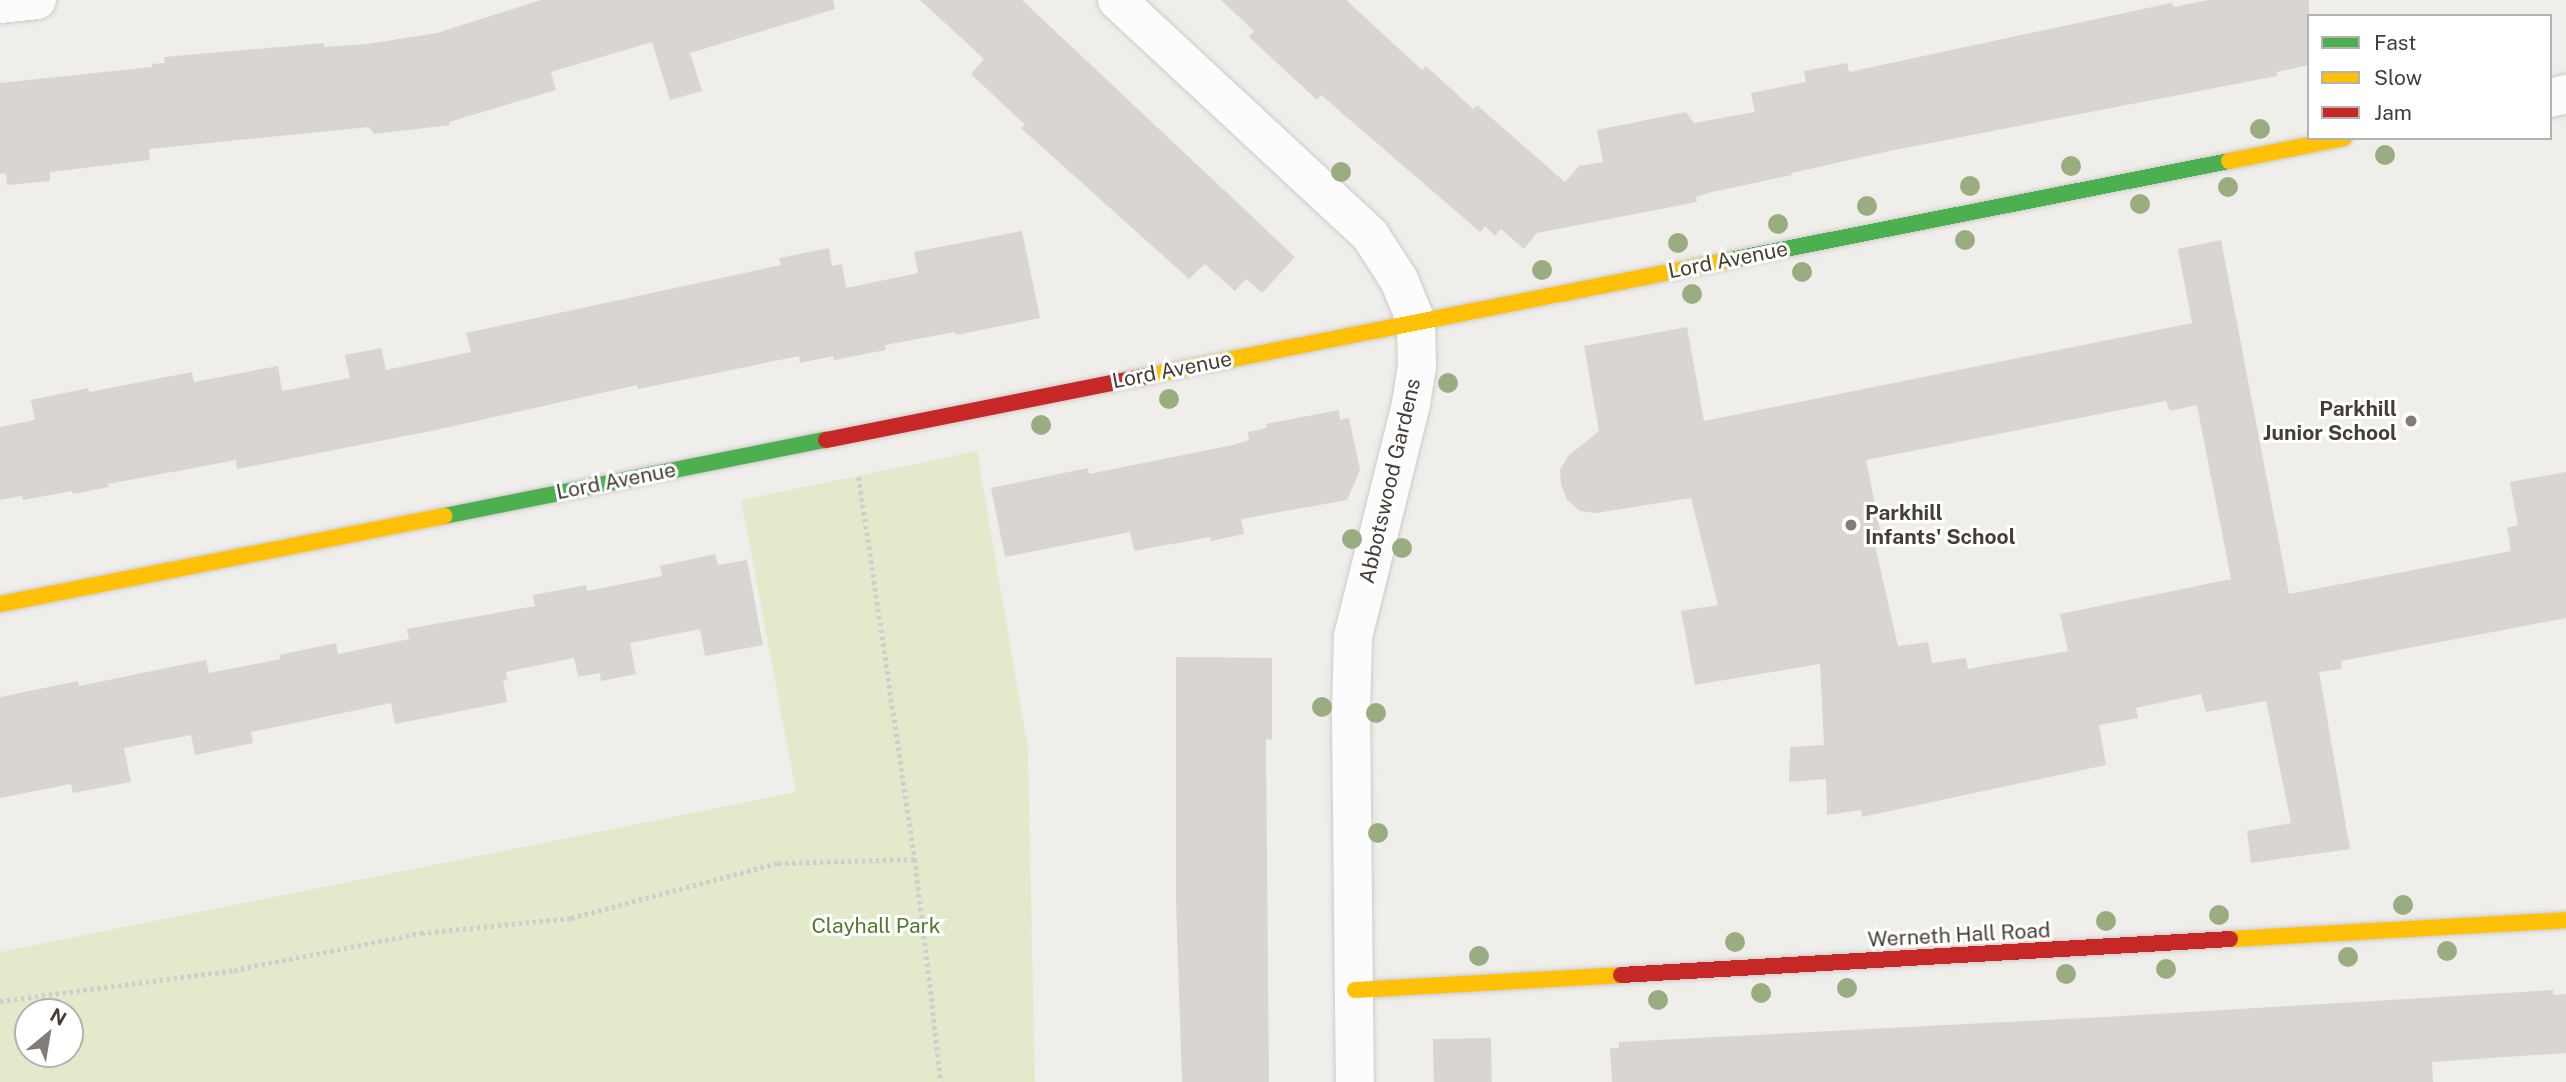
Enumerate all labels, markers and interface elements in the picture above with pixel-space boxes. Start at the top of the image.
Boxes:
legend [2307,14,2552,140]
text: Fast [2374,30,2416,55]
text: Slow [2374,65,2422,90]
text: Jam [2374,100,2412,125]
street label: Lord Avenue [1666,236,1790,284]
street label: Lord Avenue [1110,346,1234,394]
street label: Abbotswood Gardens [1354,376,1426,586]
place label: Parkhill Junior School [2263,396,2397,446]
marker: Parkhill Junior School [2403,413,2419,429]
street label: Lord Avenue [554,457,678,505]
place label: Parkhill Infants' School [1865,500,2016,550]
marker: Parkhill Infants' School [1843,517,1859,533]
park label: Clayhall Park [811,913,941,939]
street label: Werneth Hall Road [1867,918,2051,952]
north arrow [14,998,84,1068]
text: N [47,1003,70,1030]

